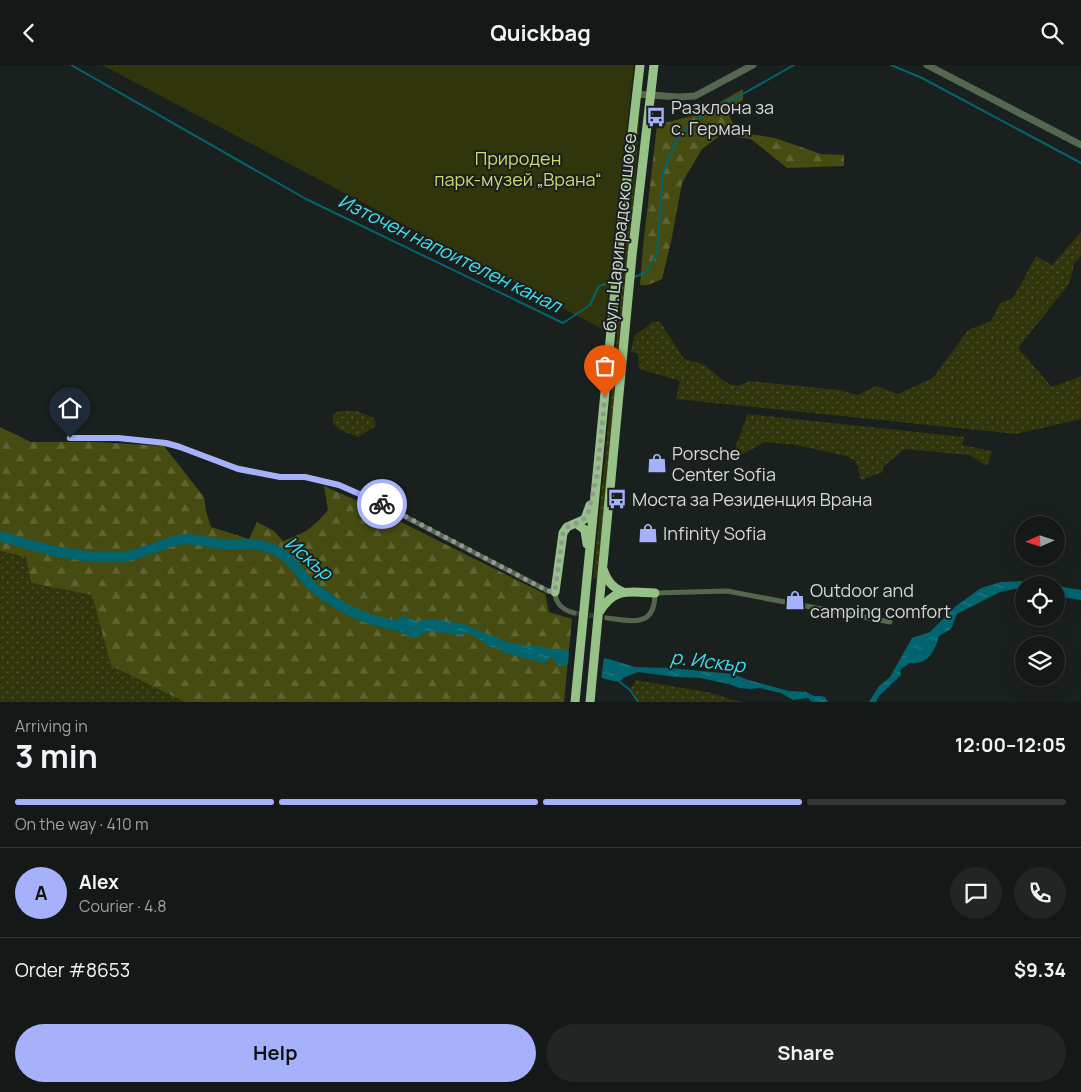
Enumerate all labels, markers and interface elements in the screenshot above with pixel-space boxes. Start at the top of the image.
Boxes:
text: Quickbag [490,18,591,48]
icon: back [15,19,43,47]
icon: search [1038,19,1066,47]
place label: Разклона за с. Герман [671,95,774,140]
bus stop icon: Разклона за с. Герман [645,106,667,128]
street label: бул. Цариградско шосе [597,132,641,332]
park label: Природен парк-музей „Врана“ [434,146,602,191]
water label: Източен напоителен канал [334,188,568,319]
pin [584,345,626,396]
icon: bag [591,352,619,380]
pin [49,387,91,438]
icon: home [56,394,84,422]
place label: Porsche Center Sofia [672,441,776,486]
shop icon: Porsche Center Sofia [646,452,668,474]
courier [357,479,407,529]
place label: Моста за Резиденция Врана [632,487,872,511]
bus stop icon: Моста за Резиденция Врана [606,488,628,510]
icon: bike [368,490,396,518]
north arrow [1015,516,1065,566]
map controls [1015,516,1065,686]
place label: Infinity Sofia [663,521,766,545]
shop icon: Infinity Sofia [637,522,659,544]
water label: Искър [280,530,340,587]
button: locate [1015,576,1065,626]
place label: Outdoor and camping comfort [810,578,951,623]
shop icon: Outdoor and camping comfort [784,589,806,611]
button: layers [1015,636,1065,686]
water label: р. Искър [669,644,748,679]
text: Arriving in [15,715,88,737]
text: 12:00–12:05 [955,732,1066,758]
text: 3 min [15,734,98,778]
text: On the way · 410 m [15,813,149,835]
button: chat [950,867,1002,919]
button: phone [1014,867,1066,919]
text: Alex [79,869,119,895]
text: A [35,880,47,906]
text: Courier · 4.8 [79,895,167,917]
text: Order #8653 [15,957,130,983]
text: $9.34 [1014,957,1066,983]
button: Help [15,1024,536,1082]
button: Share [546,1024,1066,1082]

